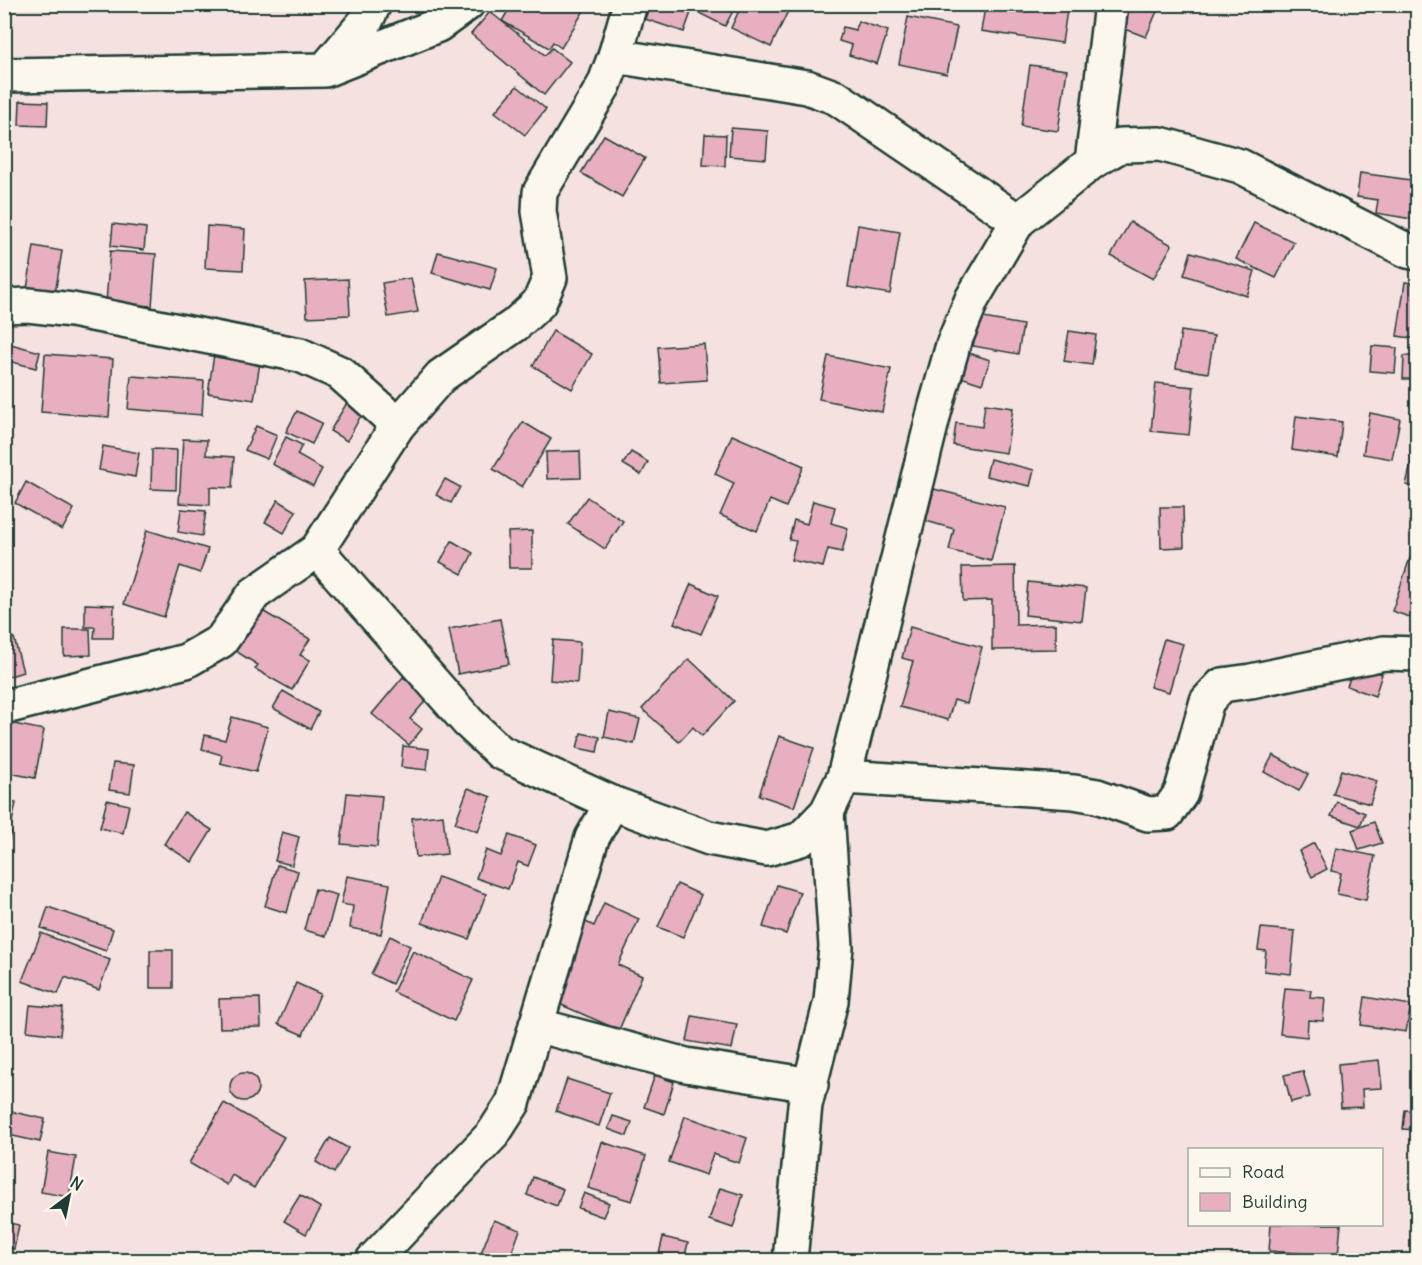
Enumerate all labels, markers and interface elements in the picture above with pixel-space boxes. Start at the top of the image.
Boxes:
legend [1188,1148,1383,1226]
text: Road [1242,1160,1285,1183]
north arrow [39,1166,99,1226]
text: N [67,1172,87,1195]
text: Building [1242,1190,1307,1213]

